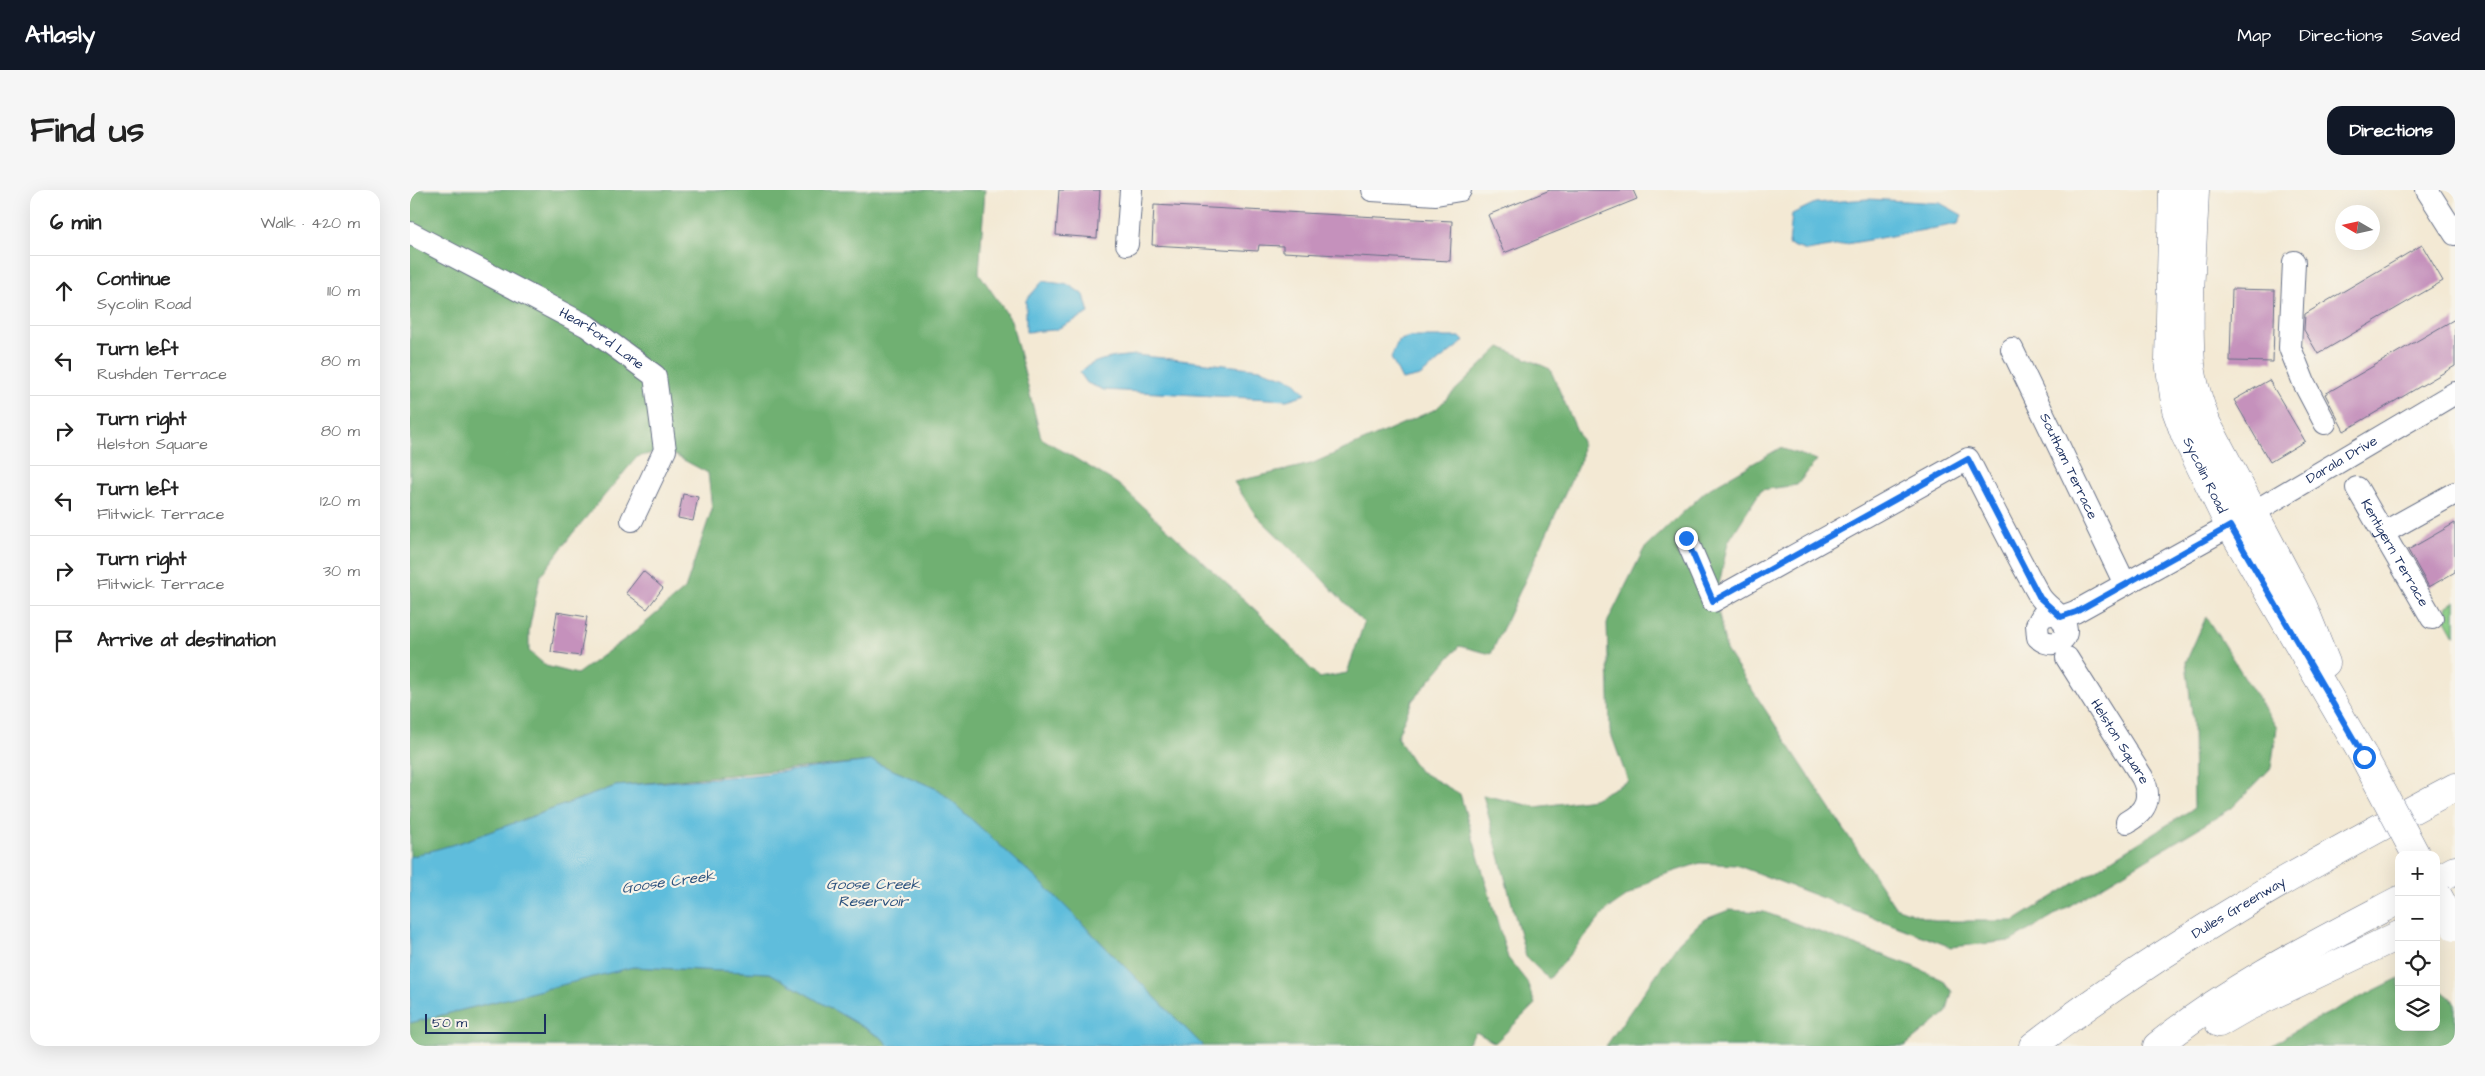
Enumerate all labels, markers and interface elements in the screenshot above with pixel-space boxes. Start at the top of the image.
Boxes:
text: Atlasly [25,18,95,52]
text: Map [2237,23,2271,48]
text: Directions [2299,23,2383,48]
text: Saved [2411,23,2460,48]
text: Find us [30,106,144,155]
button: Directions [2327,106,2455,155]
north arrow [2335,205,2380,250]
text: 6 min [50,208,102,237]
text: Walk · 420 m [260,212,360,234]
text: Continue [97,266,171,293]
icon: ahead [50,277,78,305]
text: 110 m [327,280,360,302]
text: Sycolin Road [97,293,191,315]
street label: Hearford Lane [555,303,649,375]
text: Turn left [97,336,178,363]
icon: left [50,347,78,375]
text: 80 m [321,350,360,372]
text: Rushden Terrace [97,363,227,385]
text: Turn right [97,406,186,433]
street label: Southam Terrace [2034,410,2103,523]
icon: right [50,417,78,445]
text: 80 m [321,420,360,442]
street label: Darala Drive [2302,431,2382,489]
text: Helston Square [97,433,208,455]
street label: Sycolin Road [2178,434,2232,517]
text: Turn left [97,476,178,503]
icon: left [50,487,78,515]
text: 120 m [320,490,360,512]
street label: Kentigern Terrace [2355,495,2434,611]
text: Flitwick Terrace [97,503,224,525]
route end [1675,527,1698,550]
text: Turn right [97,546,186,573]
icon: right [50,557,78,585]
text: 30 m [323,560,360,582]
text: Flitwick Terrace [97,573,224,595]
icon: arrive [50,627,78,655]
text: Arrive at destination [97,627,276,654]
street label: Helston Square [2085,695,2154,788]
route start [2353,746,2376,769]
map controls [2395,851,2440,1031]
button: + [2395,851,2440,896]
water label: Goose Creek [620,865,716,899]
street label: Dulles Greenway [2188,872,2290,944]
water label: Goose Creek Reservoir [826,874,920,912]
button: − [2395,896,2440,941]
button: locate [2395,941,2440,986]
button: layers [2395,986,2440,1031]
scale bar [425,1011,546,1034]
text: 50 m [432,1013,467,1033]

